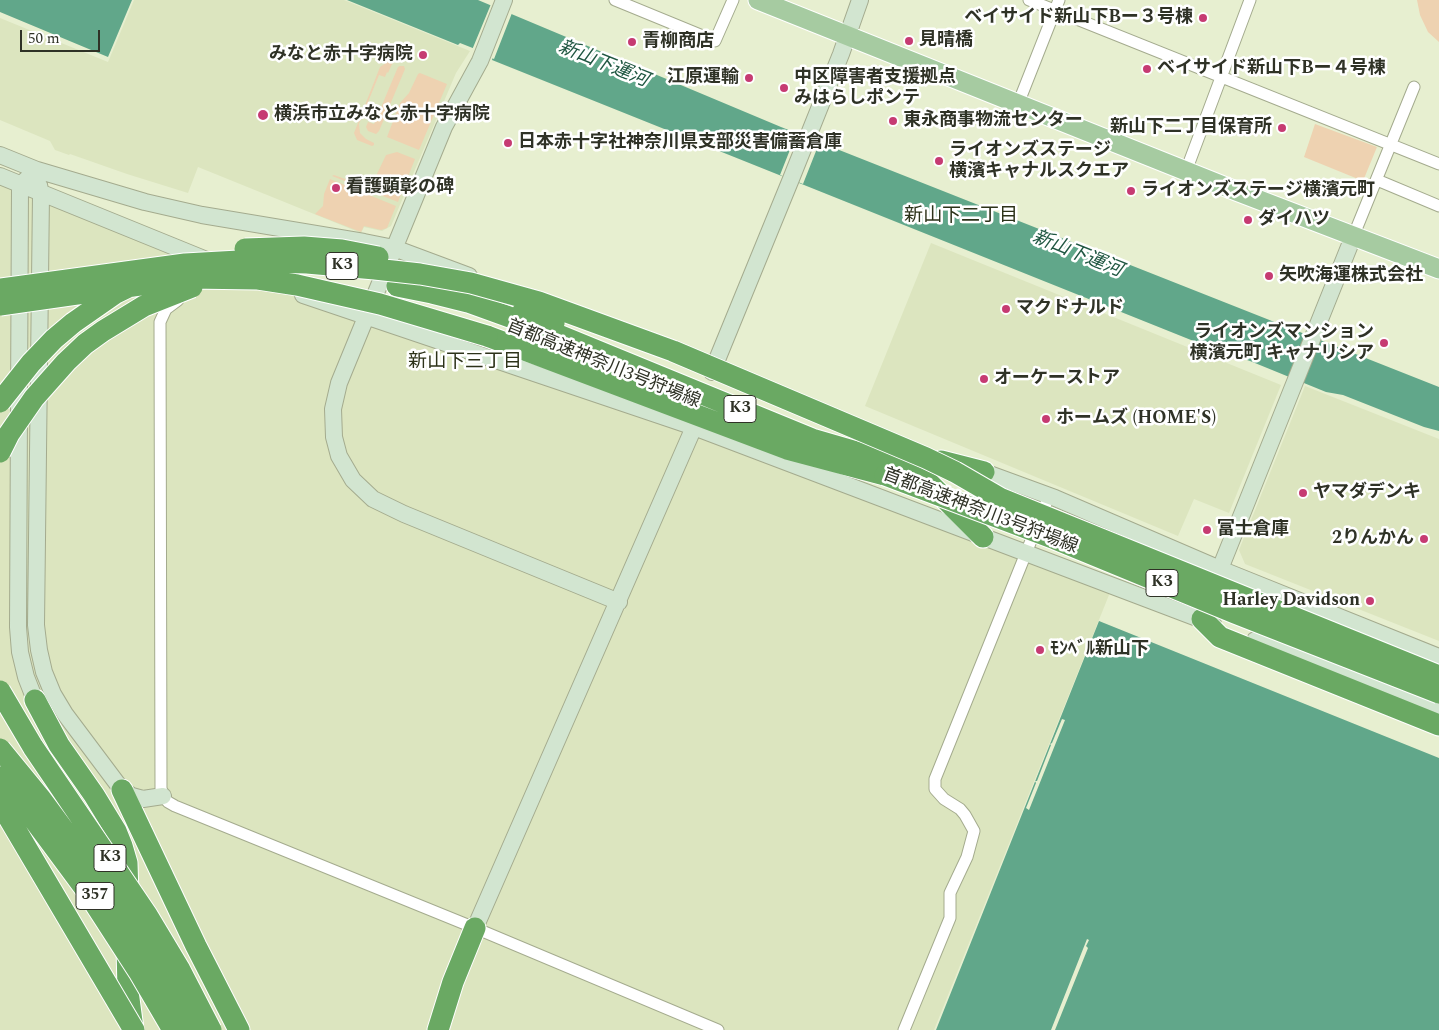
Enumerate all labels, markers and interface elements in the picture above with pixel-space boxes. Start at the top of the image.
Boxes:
place label: ベイサイド新山下Bー３号棟 [964,7,1193,29]
marker: ベイサイド新山下Bー３号棟 [1197,12,1209,24]
scale bar [22,20,102,52]
text: 50 m [28,27,60,50]
place label: 見晴橋 [919,30,973,52]
place label: 青柳商店 [642,31,714,53]
marker: 見晴橋 [903,35,915,47]
marker: 青柳商店 [626,36,638,48]
water label: 新山下運河 [555,37,651,93]
place label: みなと赤十字病院 [269,44,413,66]
marker: みなと赤十字病院 [417,49,429,61]
place label: ベイサイド新山下Bー４号棟 [1157,58,1386,80]
marker: ベイサイド新山下Bー４号棟 [1141,63,1153,75]
place label: 江原運輸 [667,67,739,89]
place label: 中区障害者支援拠点 みはらしポンテ [794,67,956,110]
marker: 江原運輸 [743,72,755,84]
marker: 中区障害者支援拠点 みはらしポンテ [778,82,790,94]
place label: 横浜市立みなと赤十字病院 [274,104,490,126]
marker: 横浜市立みなと赤十字病院 [256,108,270,122]
place label: 東永商事物流センター [903,110,1083,132]
marker: 東永商事物流センター [887,115,899,127]
place label: 新山下二丁目保育所 [1110,117,1272,139]
marker: 新山下二丁目保育所 [1276,122,1288,134]
place label: 日本赤十字社神奈川県支部災害備蓄倉庫 [518,132,842,154]
marker: 日本赤十字社神奈川県支部災害備蓄倉庫 [502,137,514,149]
place label: ライオンズステージ 横濱キャナルスクエア [949,140,1129,182]
marker: ライオンズステージ 横濱キャナルスクエア [933,155,945,167]
place label: 看護顕彰の碑 [346,177,454,199]
place label: ライオンズステージ横濱元町 [1141,180,1375,202]
marker: 看護顕彰の碑 [330,182,342,194]
marker: ライオンズステージ横濱元町 [1125,185,1137,197]
district label: 新山下二丁目 [904,206,1018,228]
place label: ダイハツ [1258,209,1330,231]
marker: ダイハツ [1242,214,1254,226]
water label: 新山下運河 [1029,227,1125,283]
road number: K3 [326,252,358,280]
place label: 矢吹海運株式会社 [1279,265,1423,287]
marker: 矢吹海運株式会社 [1263,270,1275,282]
place label: マクドナルド [1016,298,1124,320]
marker: マクドナルド [1000,303,1012,315]
street label: 首都高速神奈川3号狩場線 [503,316,703,414]
place label: ライオンズマンション 横濱元町 キャナリシア [1190,322,1374,364]
marker: ライオンズマンション 横濱元町 キャナリシア [1378,337,1390,349]
district label: 新山下三丁目 [408,352,522,374]
place label: オーケーストア [994,368,1120,390]
marker: オーケーストア [978,373,990,385]
road number: K3 [724,396,756,422]
place label: ホームズ (HOME'S) [1056,408,1216,430]
marker: ホームズ (HOME'S) [1040,413,1052,425]
street label: 首都高速神奈川3号狩場線 [880,465,1080,559]
place label: ヤマダデンキ [1313,482,1421,504]
marker: ヤマダデンキ [1297,487,1309,499]
place label: 富士倉庫 [1217,519,1289,541]
marker: 富士倉庫 [1201,524,1213,536]
place label: 2りんかん [1332,528,1414,550]
marker: 2りんかん [1418,533,1430,545]
road number: K3 [1146,570,1178,596]
place label: Harley Davidson [1222,590,1360,612]
marker: Harley Davidson [1364,595,1376,607]
place label: ﾓﾝﾍﾞﾙ新山下 [1050,639,1149,661]
marker: ﾓﾝﾍﾞﾙ新山下 [1034,644,1046,656]
road number: K3 [94,844,126,871]
road number: 357 [76,882,114,909]

